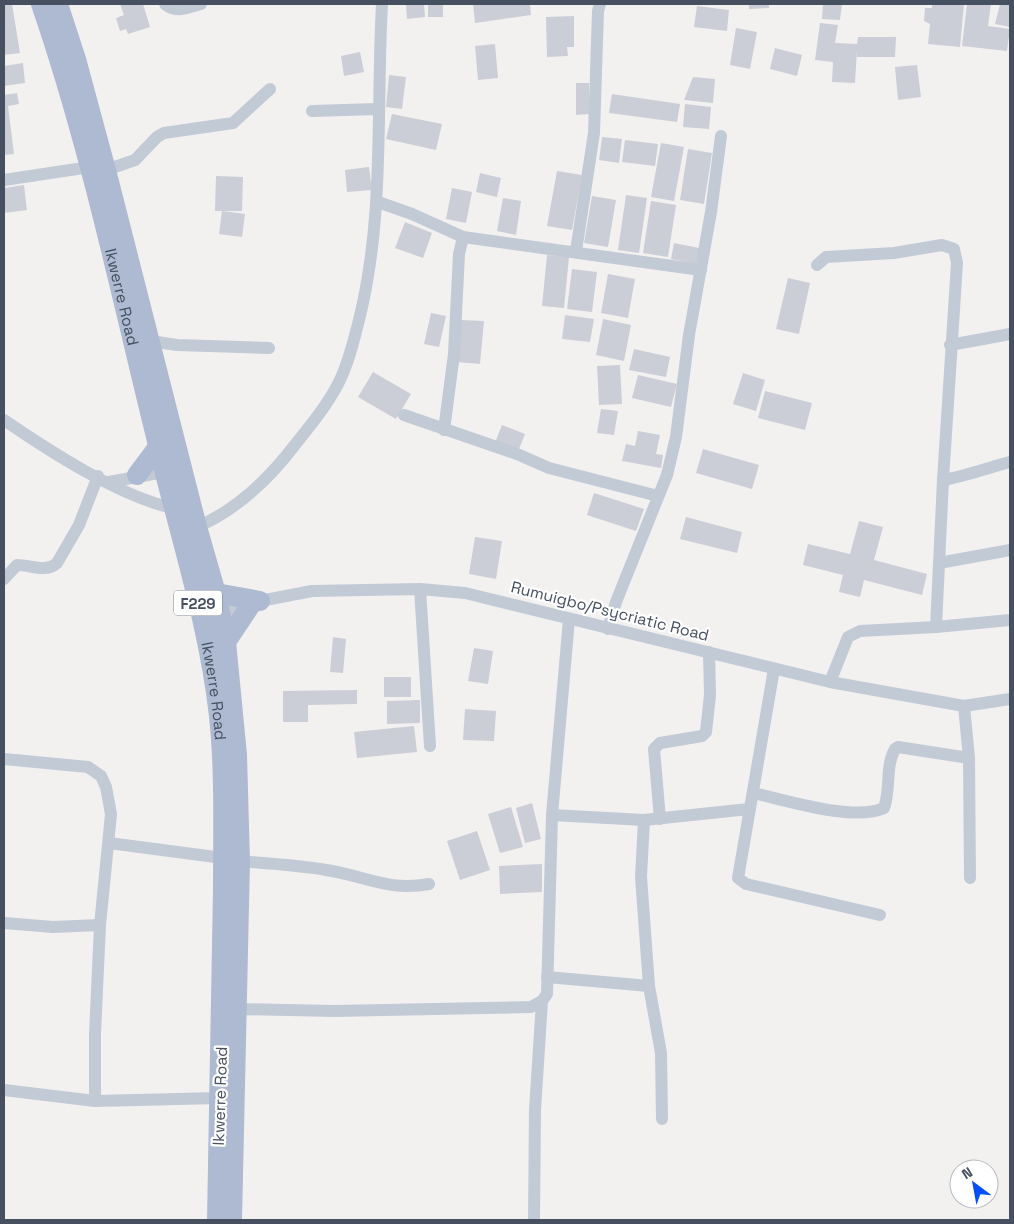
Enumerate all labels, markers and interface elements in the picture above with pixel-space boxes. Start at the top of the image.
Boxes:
street label: Ikwerre Road [100,246,144,348]
street label: Rumuigbo/Psycriatic Road [509,576,711,646]
road number: F229 [174,590,222,616]
street label: Ikwerre Road [197,640,232,741]
street label: Ikwerre Road [208,1046,232,1146]
north arrow [949,1159,999,1209]
text: N [958,1163,976,1183]

